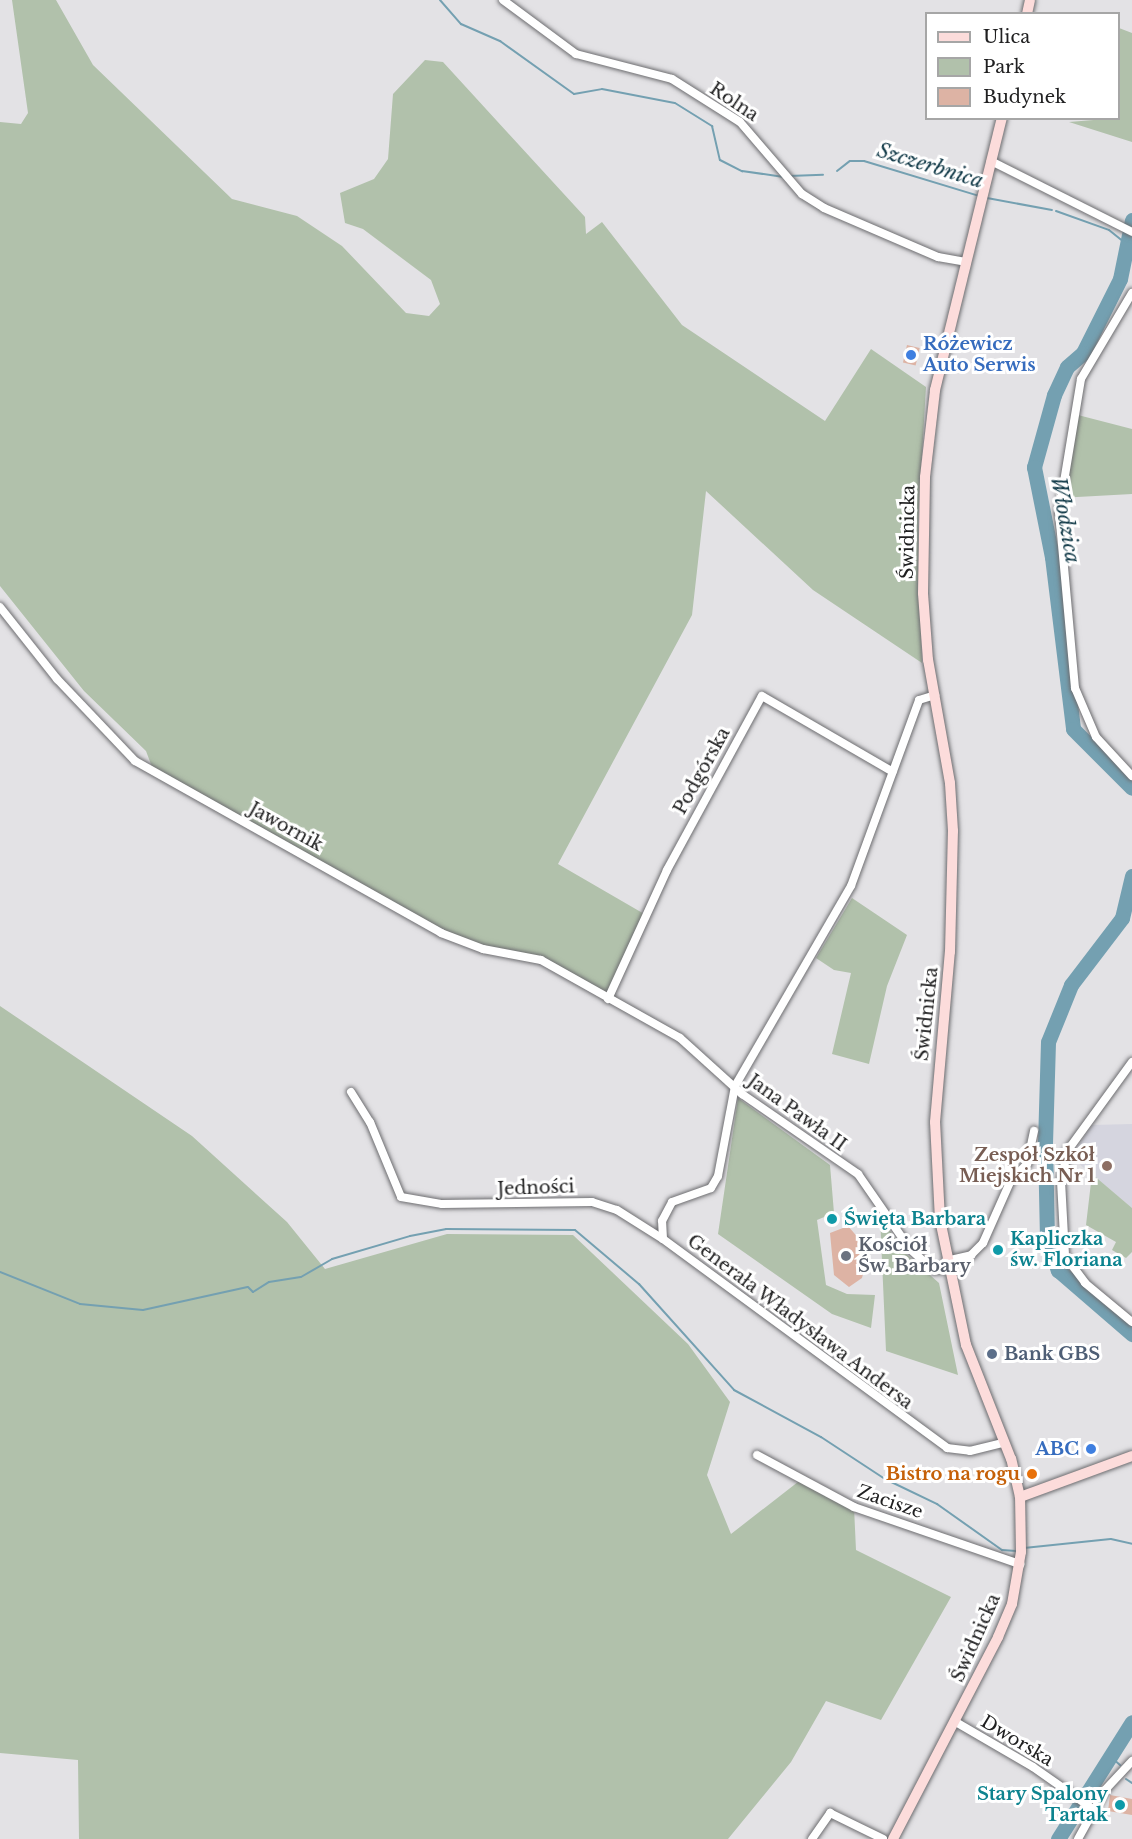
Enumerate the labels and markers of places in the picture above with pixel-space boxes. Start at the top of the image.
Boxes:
place label: Różewicz Auto Serwis [923,334,1036,376]
marker: Różewicz Auto Serwis [904,348,918,362]
place label: Zespół Szkół Miejskich Nr 1 [959,1145,1095,1188]
marker: Zespół Szkół Miejskich Nr 1 [1100,1159,1114,1173]
place label: Święta Barbara [844,1208,986,1230]
marker: Święta Barbara [825,1212,839,1226]
place label: Kapliczka św. Floriana [1010,1229,1123,1272]
place label: Kościół Św. Barbary [858,1235,971,1278]
marker: Kapliczka św. Floriana [991,1243,1005,1257]
marker: Kościół Św. Barbary [839,1249,853,1263]
place label: Bank GBS [1004,1343,1101,1365]
marker: Bank GBS [985,1347,999,1361]
place label: ABC [1035,1438,1079,1460]
marker: ABC [1084,1442,1098,1456]
place label: Bistro na rogu [886,1463,1020,1485]
marker: Bistro na rogu [1025,1467,1039,1481]
place label: Stary Spalony Tartak [976,1784,1108,1826]
marker: Stary Spalony Tartak [1113,1798,1127,1812]

